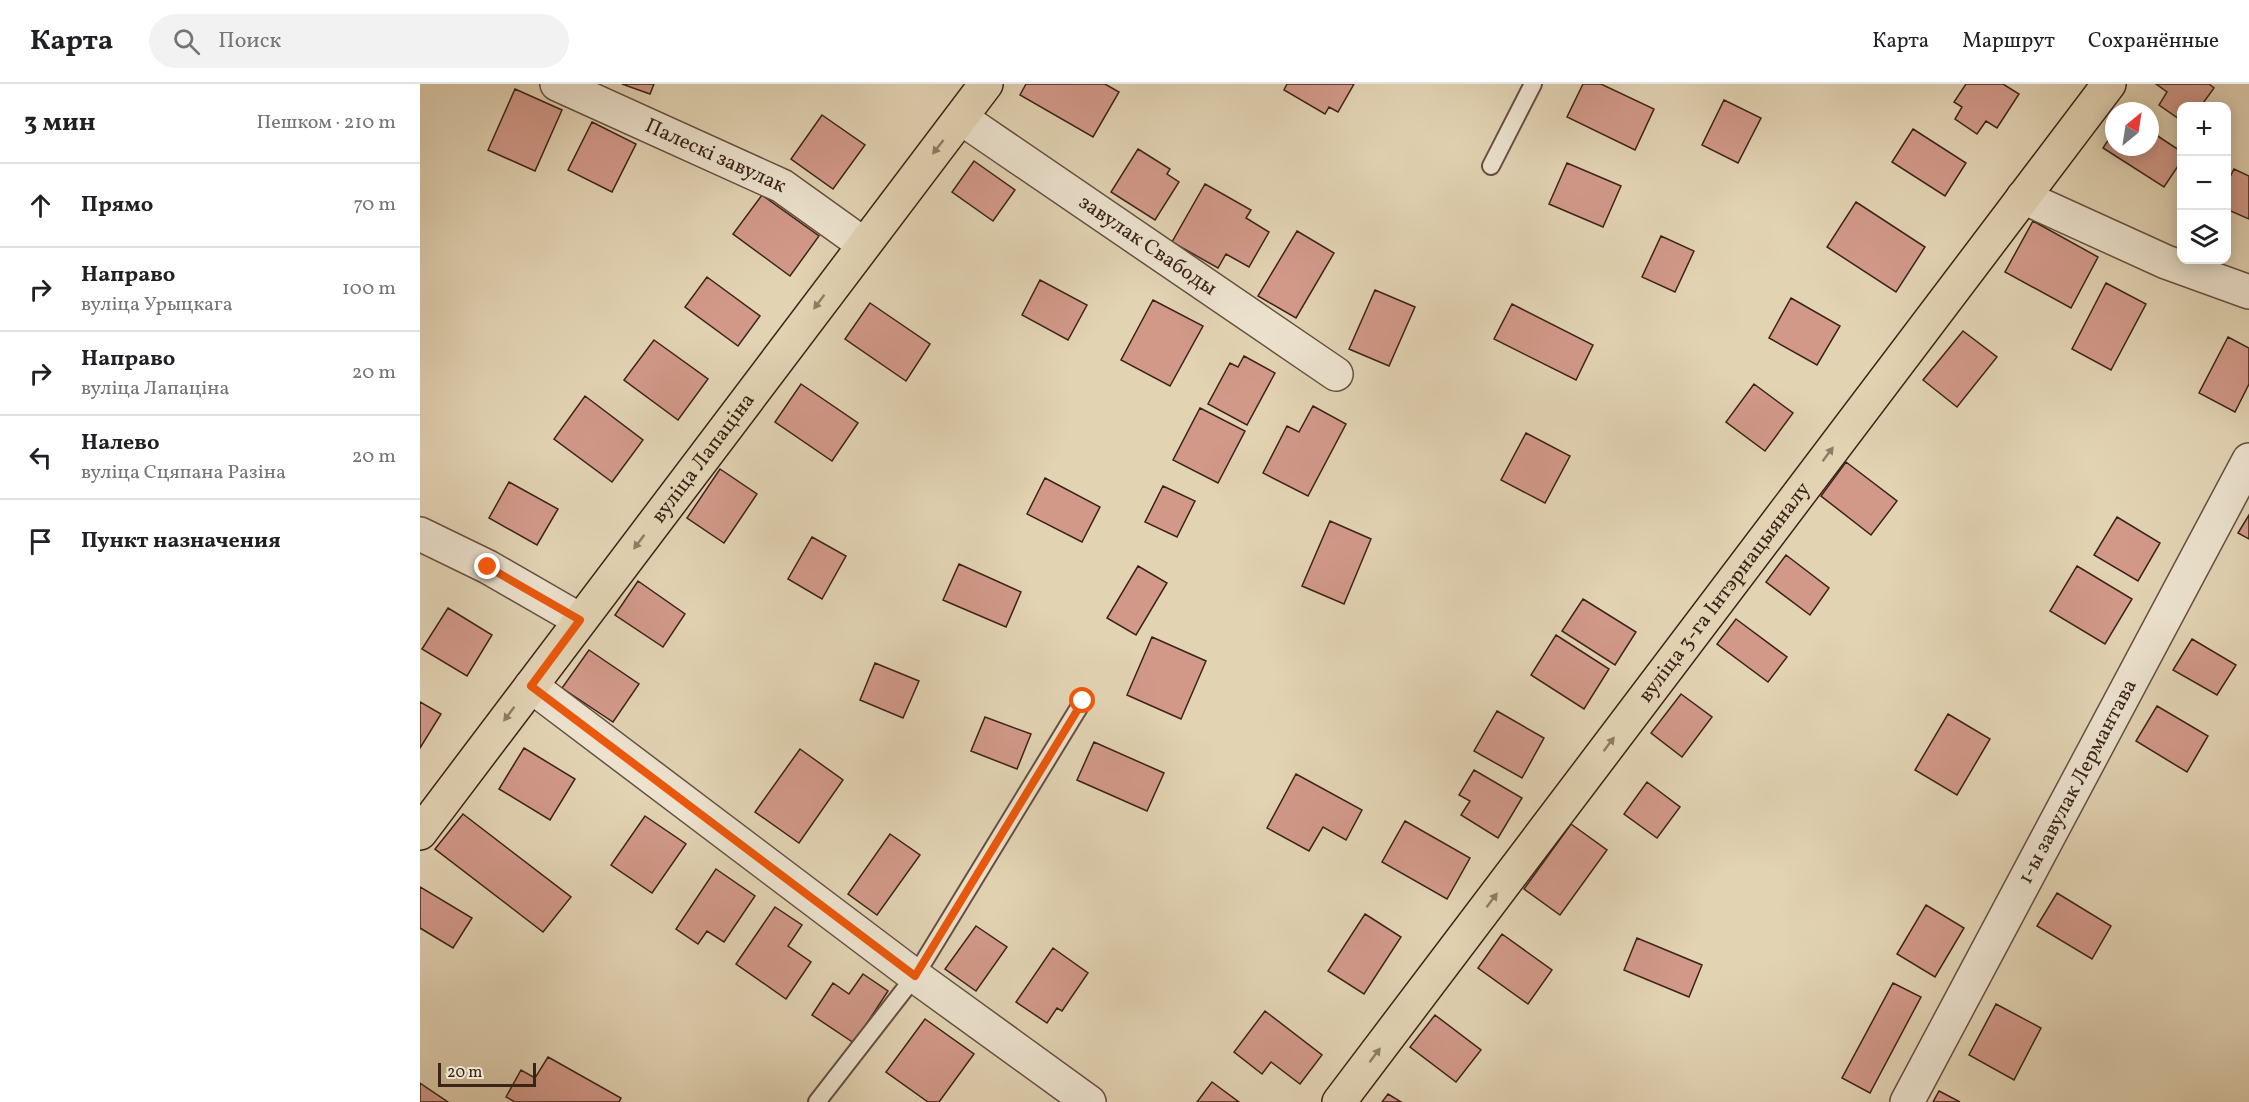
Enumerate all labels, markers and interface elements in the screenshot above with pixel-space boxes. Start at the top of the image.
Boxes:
search box [149,14,569,68]
text: Карта [30,22,113,61]
icon: search [170,25,203,58]
text: Поиск [218,26,281,57]
text: Карта [1872,27,1929,56]
text: Маршрут [1962,27,2055,56]
text: Сохранённые [2088,27,2219,56]
north arrow [2105,102,2159,156]
map controls [2177,102,2231,264]
button: + [2177,102,2231,156]
text: 3 мин [24,105,96,141]
text: Пешком · 210 m [257,109,396,137]
street label: Палескі завулак [640,111,791,200]
one-way arrow [932,140,944,155]
button: − [2177,156,2231,210]
street label: завулак Свабоды [1073,188,1223,303]
icon: ahead [24,189,57,222]
text: Прямо [81,190,153,221]
text: 70 m [353,191,396,219]
button: layers [2177,210,2231,264]
text: Направо [81,260,175,291]
icon: right [24,273,57,306]
text: 100 m [342,275,396,303]
text: вуліца Урыцкага [81,291,233,319]
one-way arrow [814,295,826,310]
text: Направо [81,344,175,375]
icon: right [24,357,57,390]
text: 20 m [352,359,396,387]
text: вуліца Лапаціна [81,375,230,403]
street label: вуліца Лапаціна [645,387,762,529]
text: Налево [81,428,160,459]
icon: left [24,441,57,474]
text: 20 m [352,443,396,471]
one-way arrow [1822,446,1834,462]
text: вуліца Сцяпана Разіна [81,459,286,487]
street label: вуліца 3-га Інтэрнацыяналу [1632,476,1818,709]
icon: arrive [24,525,57,558]
text: Пункт назначения [81,526,281,557]
one-way arrow [633,534,645,549]
route end [474,553,500,579]
street label: 1-ы завулак Лермантава [2011,674,2144,889]
route start [1069,687,1095,713]
one-way arrow [503,706,515,722]
one-way arrow [1603,736,1615,751]
one-way arrow [1486,892,1498,908]
one-way arrow [1368,1048,1380,1063]
scale bar [438,1060,536,1088]
text: 20 m [447,1062,482,1084]

